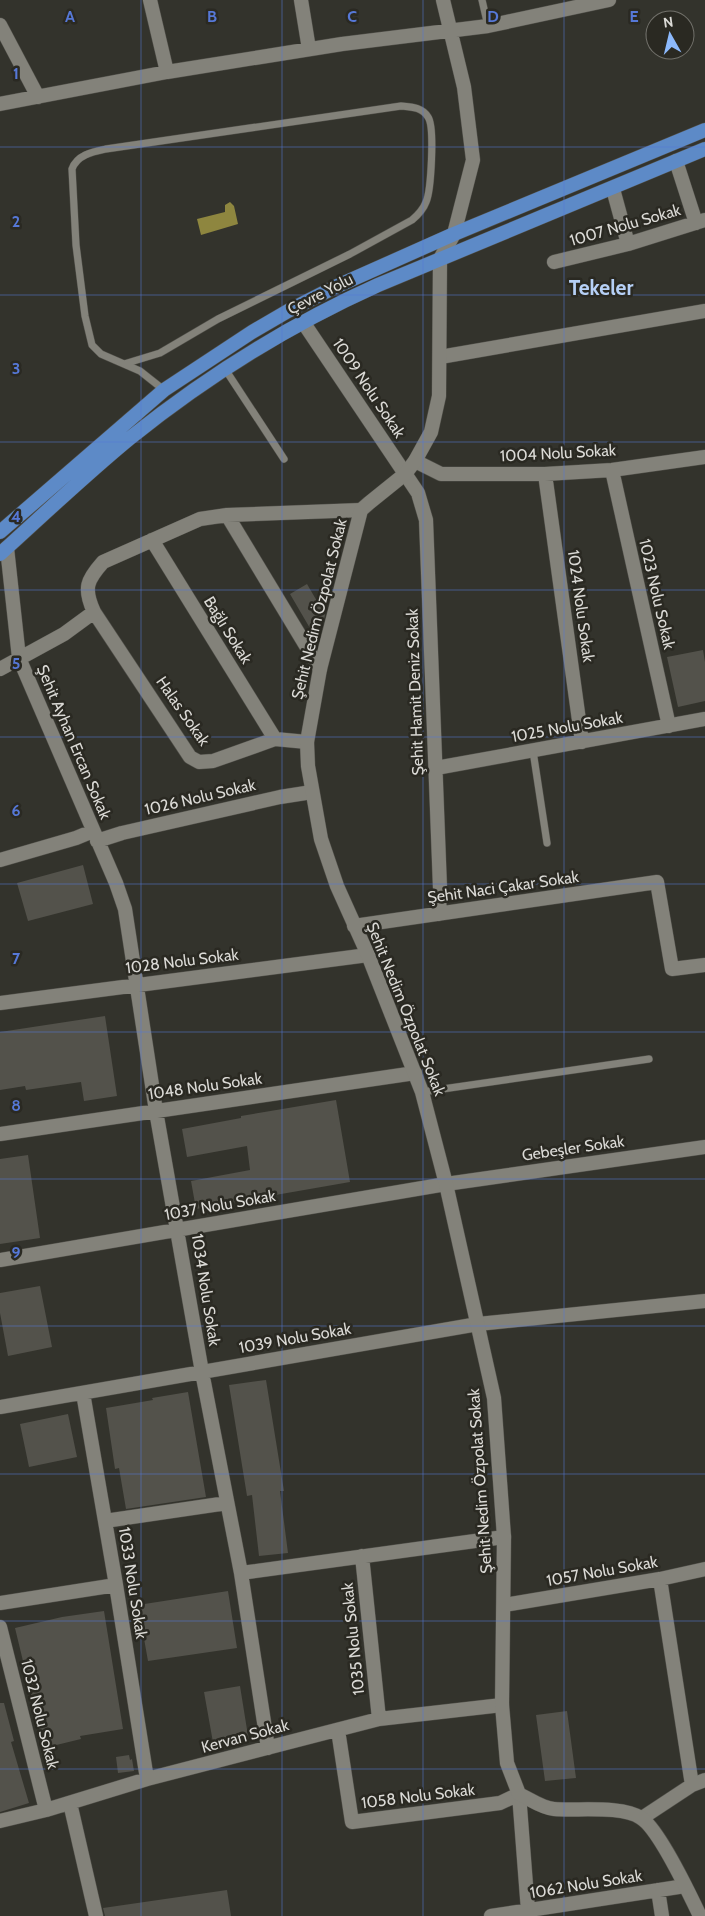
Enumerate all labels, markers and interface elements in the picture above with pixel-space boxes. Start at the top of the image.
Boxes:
text: A [65,7,75,26]
text: B [207,7,217,26]
text: C [347,7,357,26]
text: D [487,7,499,26]
text: E [629,7,639,26]
north arrow [645,10,695,60]
text: N [662,13,674,32]
text: 1 [13,64,19,83]
street label: 1007 Nolu Sokak [567,200,684,250]
text: 2 [12,212,20,231]
street label: Çevre Yolu [284,269,356,319]
district label: Tekeler [569,275,633,300]
street label: 1009 Nolu Sokak [329,335,410,442]
text: 3 [12,359,20,378]
street label: 1004 Nolu Sokak [500,440,617,466]
text: 4 [11,507,21,526]
street label: Şehit Nedim Özpolat Sokak [287,516,351,701]
street label: 1023 Nolu Sokak [635,537,679,652]
street label: 1024 Nolu Sokak [564,549,598,664]
street label: Bağlı Sokak [200,593,257,668]
street label: Şehit Hamit Deniz Sokak [403,607,427,776]
text: 5 [12,654,20,673]
street label: Şehit Ayhan Ercan Sokak [33,662,115,823]
street label: Halas Sokak [152,673,214,750]
street label: 1025 Nolu Sokak [510,708,625,746]
street label: 1026 Nolu Sokak [143,775,258,819]
text: 6 [12,801,21,820]
street label: Şehit Naci Çakar Sokak [426,867,581,907]
street label: Şehit Nedim Özpolat Sokak [362,919,450,1099]
street label: 1028 Nolu Sokak [124,945,240,977]
text: 7 [12,949,21,968]
street label: 1048 Nolu Sokak [147,1069,264,1103]
text: 8 [11,1096,21,1115]
street label: Gebeşler Sokak [521,1131,626,1165]
street label: 1037 Nolu Sokak [163,1186,278,1224]
street label: 1034 Nolu Sokak [188,1232,224,1348]
text: 9 [12,1243,21,1262]
street label: 1039 Nolu Sokak [238,1319,353,1357]
street label: Şehit Nedim Özpolat Sokak [464,1387,496,1574]
street label: 1033 Nolu Sokak [115,1526,151,1641]
street label: 1057 Nolu Sokak [545,1552,660,1590]
street label: 1035 Nolu Sokak [338,1581,368,1696]
street label: 1032 Nolu Sokak [17,1657,63,1772]
street label: Kervan Sokak [199,1715,292,1757]
street label: 1058 Nolu Sokak [360,1780,477,1812]
street label: 1062 Nolu Sokak [529,1866,644,1902]

